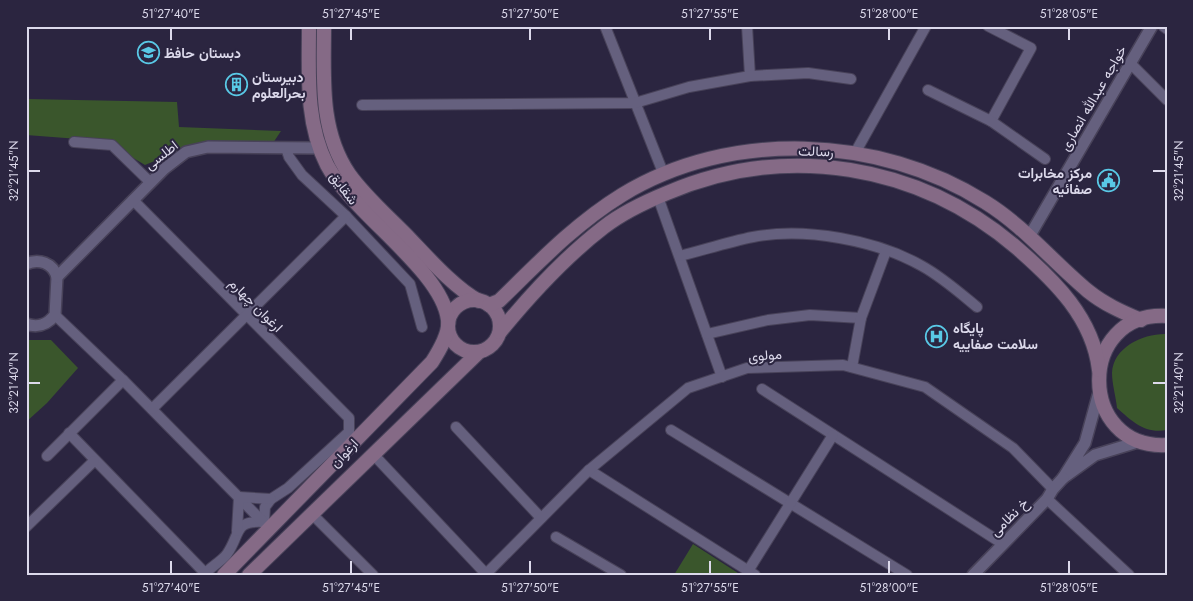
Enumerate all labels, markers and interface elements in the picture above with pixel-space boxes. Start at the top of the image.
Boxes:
text: 51°27'40"E [142,5,200,23]
text: 51°27'45"E [322,5,380,23]
text: 51°27'50"E [501,5,559,23]
text: 51°27'55"E [681,5,739,23]
text: 51°28'00"E [860,5,918,23]
text: 51°28'05"E [1040,5,1098,23]
school or university icon: دبستان حافظ [136,41,160,65]
street label: خواجه عبدالله انصاری [1055,42,1131,154]
place label: دبستان حافظ [164,43,241,63]
place label: دبیرستان بحرالعلوم [252,67,306,103]
building icon: دبیرستان بحرالعلوم [224,73,248,97]
street label: اطلسی [140,136,182,174]
text: 32°21'45"N [5,140,23,202]
street label: رسالت [798,140,834,162]
text: 32°21'45"N [1170,140,1188,202]
place label: مرکز مخابرات صفائیه [1018,163,1092,199]
street label: شقایق [325,167,363,209]
public building icon: مرکز مخابرات صفائیه [1096,169,1120,193]
street label: ارغوان چهارم [224,273,288,337]
place label: پایگاه سلامت صفاییه [953,318,1038,354]
hospital icon: پایگاه سلامت صفاییه [925,324,949,348]
street label: مولوی [747,344,783,366]
text: 32°21'40"N [5,352,23,414]
text: 32°21'40"N [1170,352,1188,414]
street label: ارغوان [325,434,363,472]
street label: خ نظامی [985,493,1034,542]
text: 51°27'40"E [142,579,200,597]
text: 51°27'45"E [322,579,380,597]
text: 51°27'50"E [501,579,559,597]
text: 51°27'55"E [681,579,739,597]
text: 51°28'00"E [860,579,918,597]
text: 51°28'05"E [1040,579,1098,597]

